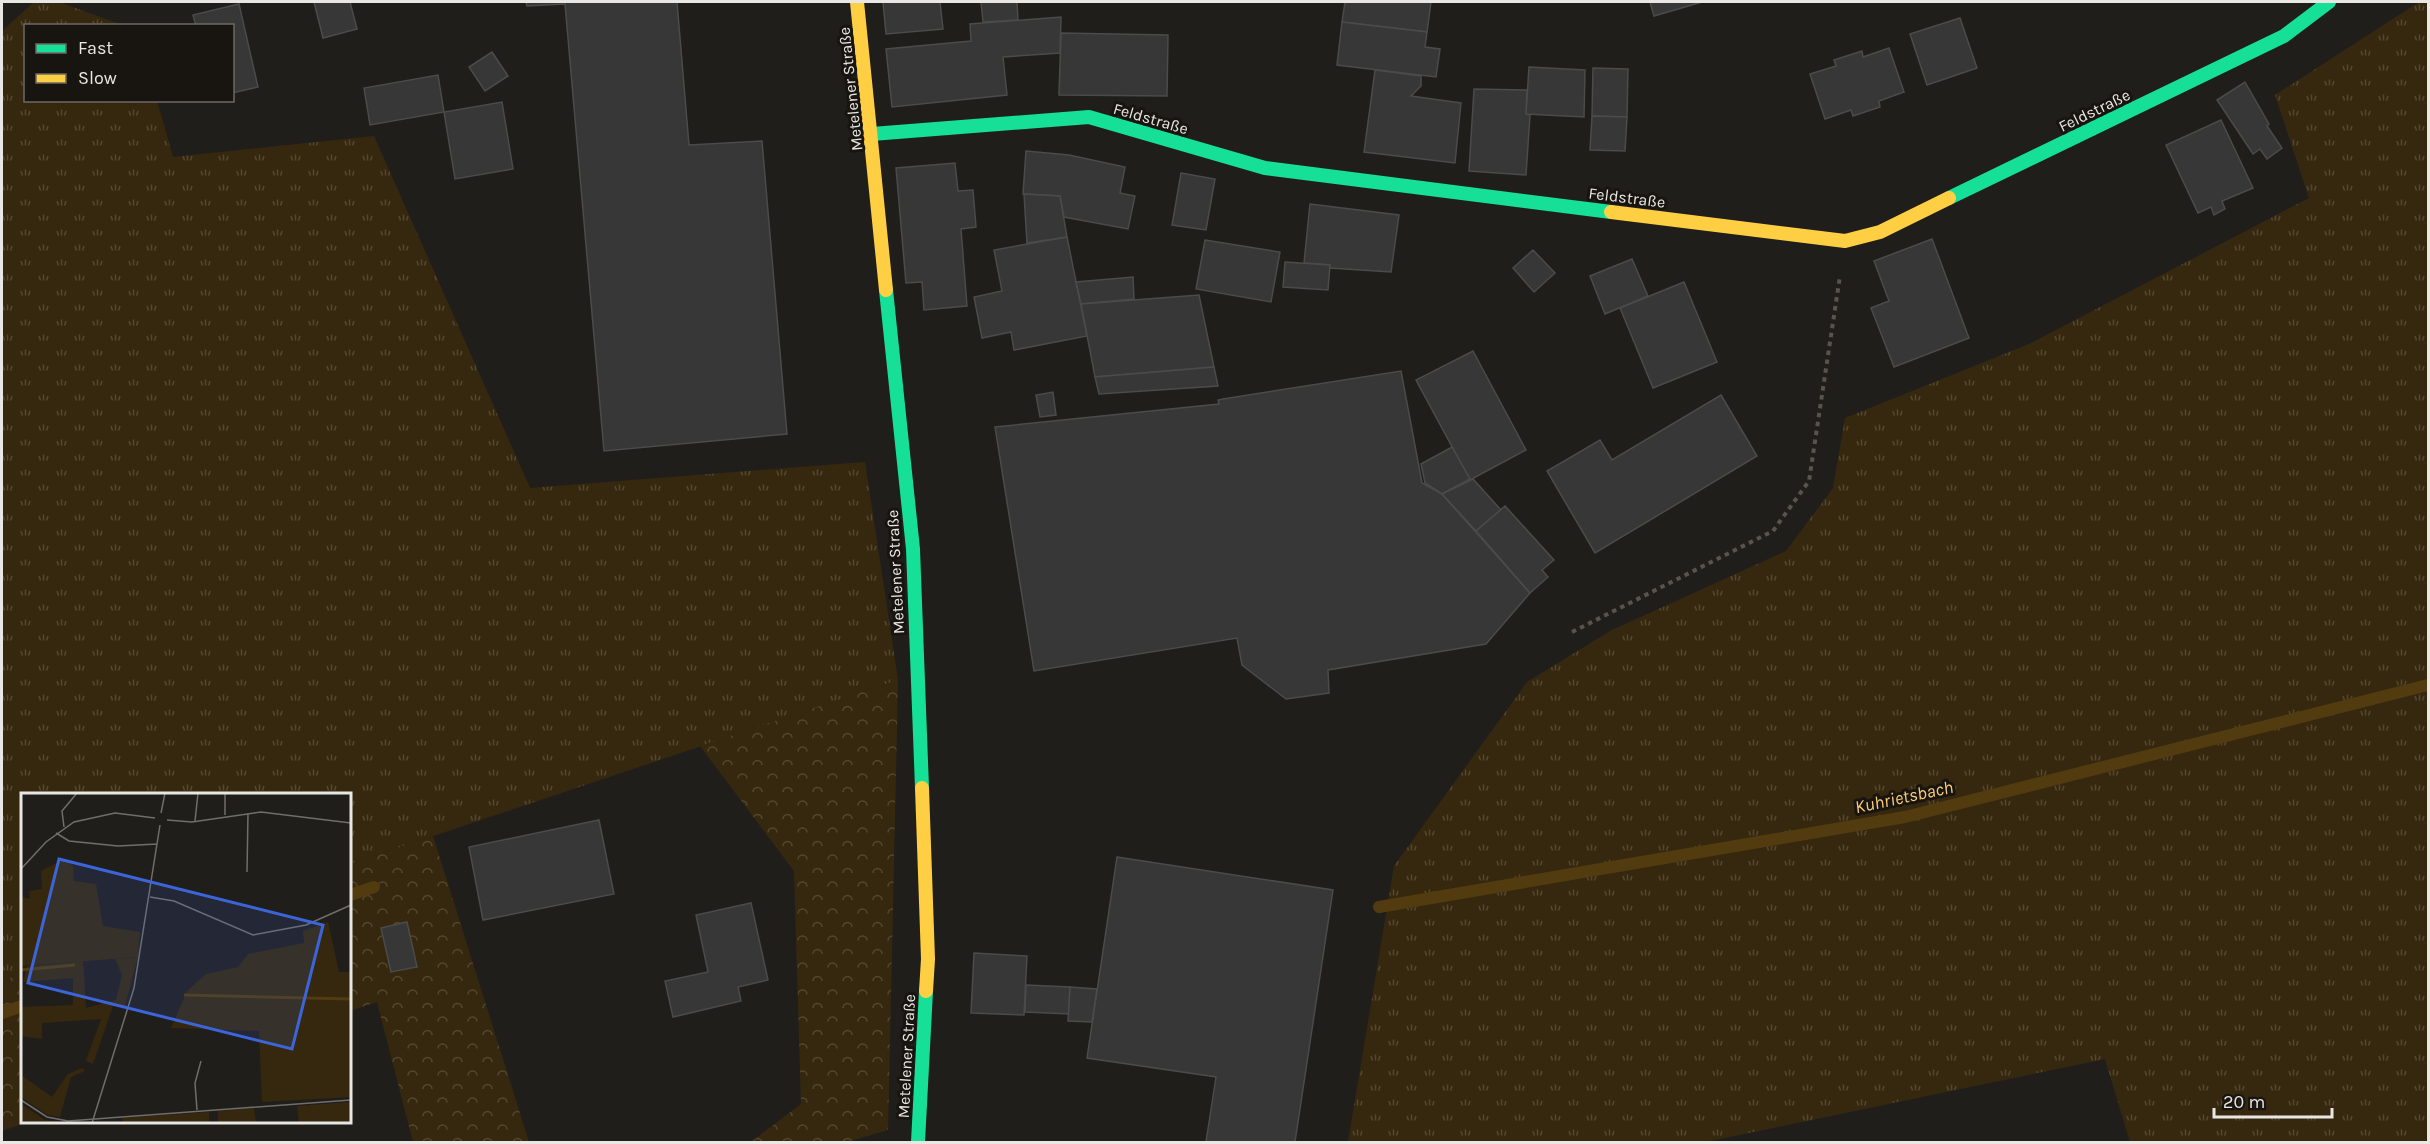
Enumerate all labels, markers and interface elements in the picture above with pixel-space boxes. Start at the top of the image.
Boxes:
legend [24,24,234,102]
street label: Metelener Straße [835,26,866,152]
text: Fast [78,37,113,59]
text: Slow [78,67,117,89]
street label: Feldstraße [2055,85,2133,136]
street label: Feldstraße [1111,99,1191,138]
street label: Feldstraße [1587,183,1666,212]
street label: Metelener Straße [883,509,908,635]
water label: Kuhrietsbach [1853,776,1955,818]
inset map [21,793,351,1123]
street label: Metelener Straße [894,993,919,1119]
scale bar [2214,1081,2332,1119]
text: 20 m [2223,1091,2265,1113]

